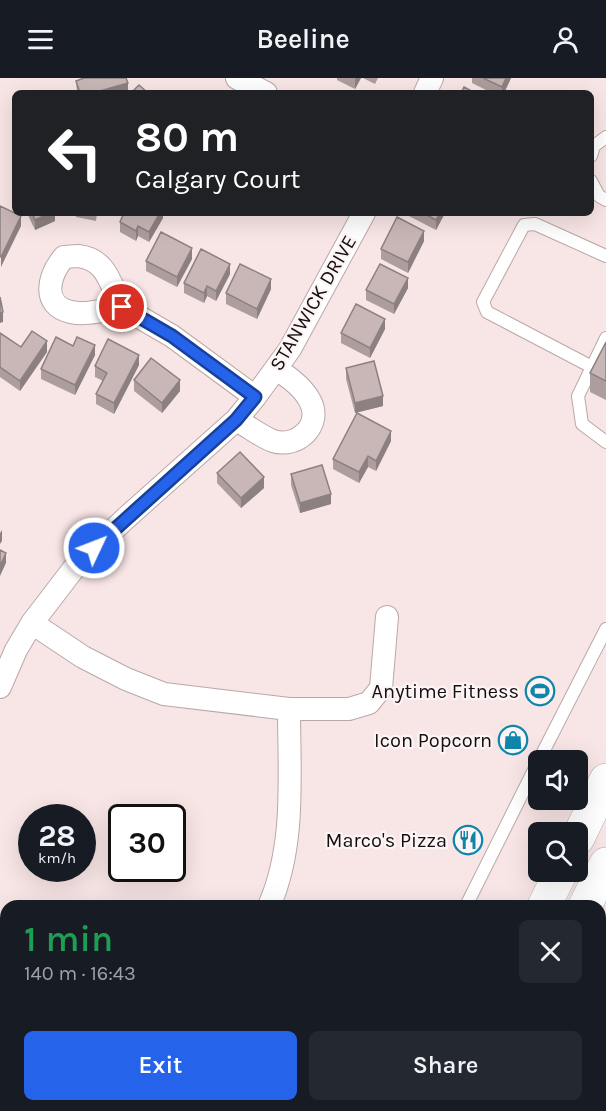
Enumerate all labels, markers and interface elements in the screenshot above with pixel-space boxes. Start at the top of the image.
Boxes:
icon: menu [24,23,57,56]
text: Beeline [256,23,350,55]
icon: person [549,23,582,56]
text: 80 m [135,112,239,162]
icon: left [36,114,114,192]
text: Calgary Court [135,163,300,195]
street label: STANWICK DRIVE [265,231,361,375]
pin [96,281,147,332]
icon: arrive [105,290,138,323]
position arrow [62,516,126,580]
sports icon: Anytime Fitness [524,675,556,707]
place label: Anytime Fitness [372,680,519,703]
shop icon: Icon Popcorn [497,724,529,756]
place label: Icon Popcorn [374,729,492,752]
map controls [528,750,588,882]
button: sound [528,750,588,810]
speed limit sign: 30 [108,804,186,882]
text: 28 [38,818,76,854]
button: search [528,822,588,882]
restaurant icon: Marco's Pizza [452,824,484,856]
place label: Marco's Pizza [326,829,447,852]
text: km/h [38,849,76,867]
text: 1 min [24,918,113,960]
button: close [519,920,582,983]
text: 140 m · 16:43 [24,962,136,985]
button: Exit [24,1031,297,1100]
button: Share [309,1031,582,1100]

